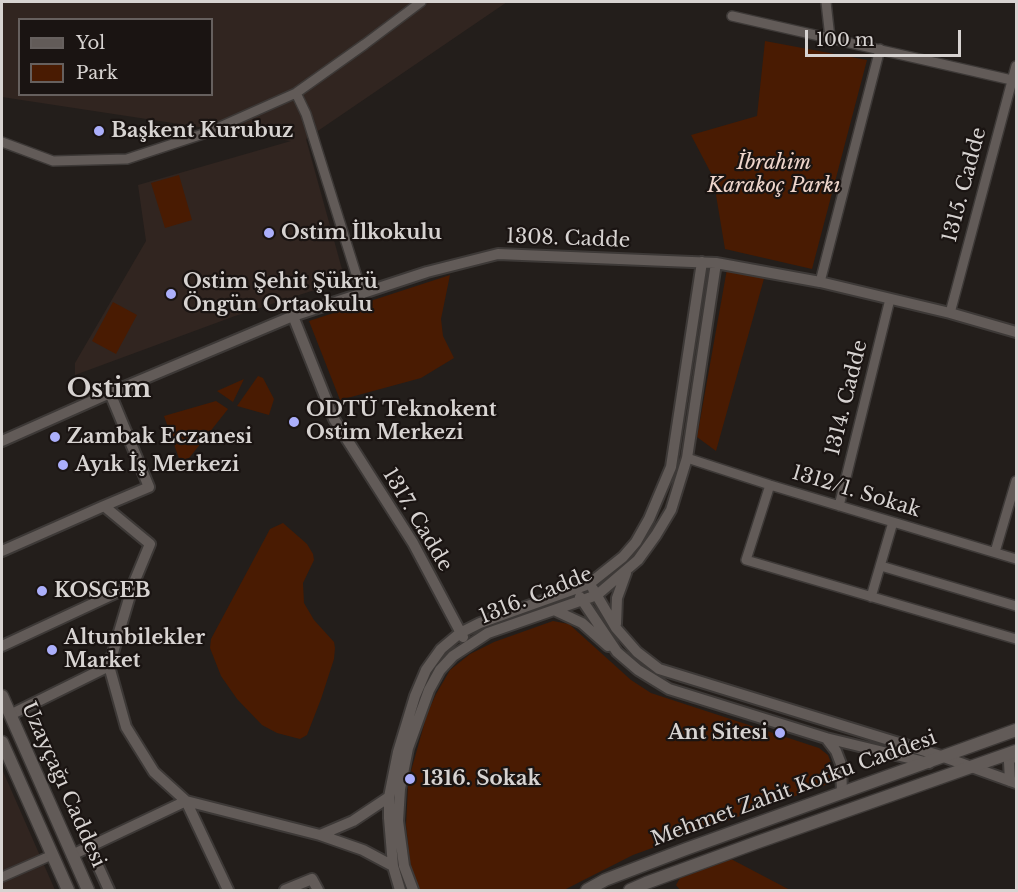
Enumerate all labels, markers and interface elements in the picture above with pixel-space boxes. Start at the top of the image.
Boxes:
legend [18,18,213,96]
scale bar [808,18,964,56]
text: 100 m [816,29,874,51]
text: Yol [76,32,105,54]
text: Park [76,62,118,84]
place label: Başkent Kurubuz [111,119,293,143]
marker: Başkent Kurubuz [92,124,106,138]
street label: 1315. Cadde [938,125,992,245]
park label: İbrahim Karakoç Parkı [707,151,841,198]
place label: Ostim İlkokulu [281,221,442,245]
street label: 1308. Cadde [505,225,631,253]
marker: Ostim İlkokulu [262,226,276,240]
place label: Ostim Şehit Şükrü Öngün Ortaokulu [183,270,378,317]
marker: Ostim Şehit Şükrü Öngün Ortaokulu [164,287,178,301]
street label: 1314. Cadde [821,338,873,458]
district label: Ostim [67,374,151,406]
place label: ODTÜ Teknokent Ostim Merkezi [306,398,497,445]
marker: ODTÜ Teknokent Ostim Merkezi [287,415,301,429]
place label: Zambak Eczanesi [67,425,252,449]
marker: Zambak Eczanesi [48,430,62,444]
place label: Ayık İş Merkezi [75,453,239,477]
marker: Ayık İş Merkezi [56,458,70,472]
street label: 1312/1. Sokak [789,461,923,523]
street label: 1317. Cadde [377,464,457,576]
street label: 1316. Cadde [476,562,596,630]
place label: KOSGEB [54,579,150,603]
marker: KOSGEB [35,584,49,598]
place label: Altunbilekler Market [64,626,205,673]
marker: Altunbilekler Market [45,643,59,657]
street label: Uzayçağı Caddesi [16,699,110,871]
place label: Ant Sitesi [668,721,768,745]
street label: Mehmet Zahit Kotku Caddesi [648,726,940,852]
marker: Ant Sitesi [773,726,787,740]
place label: 1316. Sokak [422,767,541,791]
marker: 1316. Sokak [403,772,417,786]

